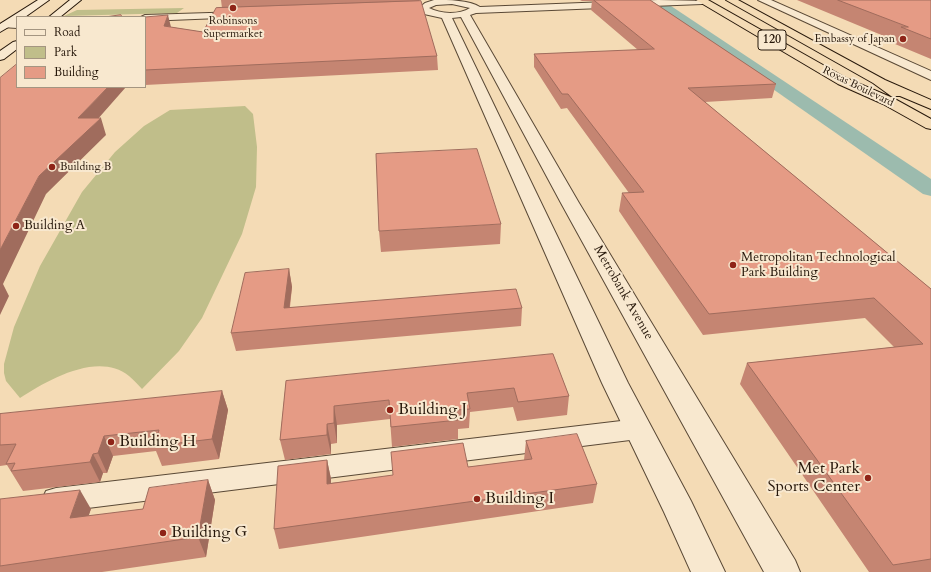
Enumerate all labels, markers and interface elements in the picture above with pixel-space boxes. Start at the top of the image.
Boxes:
marker: Robinsons Supermarket [228,3,238,13]
place label: Robinsons Supermarket [204,14,262,40]
legend [16,16,146,88]
text: Road [54,24,80,40]
road number: 120 [758,30,786,50]
place label: Embassy of Japan [815,32,895,46]
marker: Embassy of Japan [898,34,908,44]
text: Park [54,44,77,60]
text: Building [54,64,98,80]
street label: Roxas Boulevard [820,64,896,110]
place label: Building B [60,160,111,174]
marker: Building B [47,162,57,172]
place label: Building A [24,218,85,234]
marker: Building A [11,221,21,231]
street label: Metrobank Avenue [590,243,656,343]
place label: Metropolitan Technological Park Building [741,250,896,281]
marker: Metropolitan Technological Park Building [728,260,738,270]
place label: Building J [398,400,467,420]
marker: Building J [385,405,395,415]
place label: Building H [119,432,196,452]
marker: Building H [106,437,116,447]
place label: Met Park Sports Center [768,459,860,497]
marker: Met Park Sports Center [863,473,873,483]
place label: Building I [485,489,554,509]
marker: Building I [472,494,482,504]
place label: Building G [171,523,247,543]
marker: Building G [158,528,168,538]

